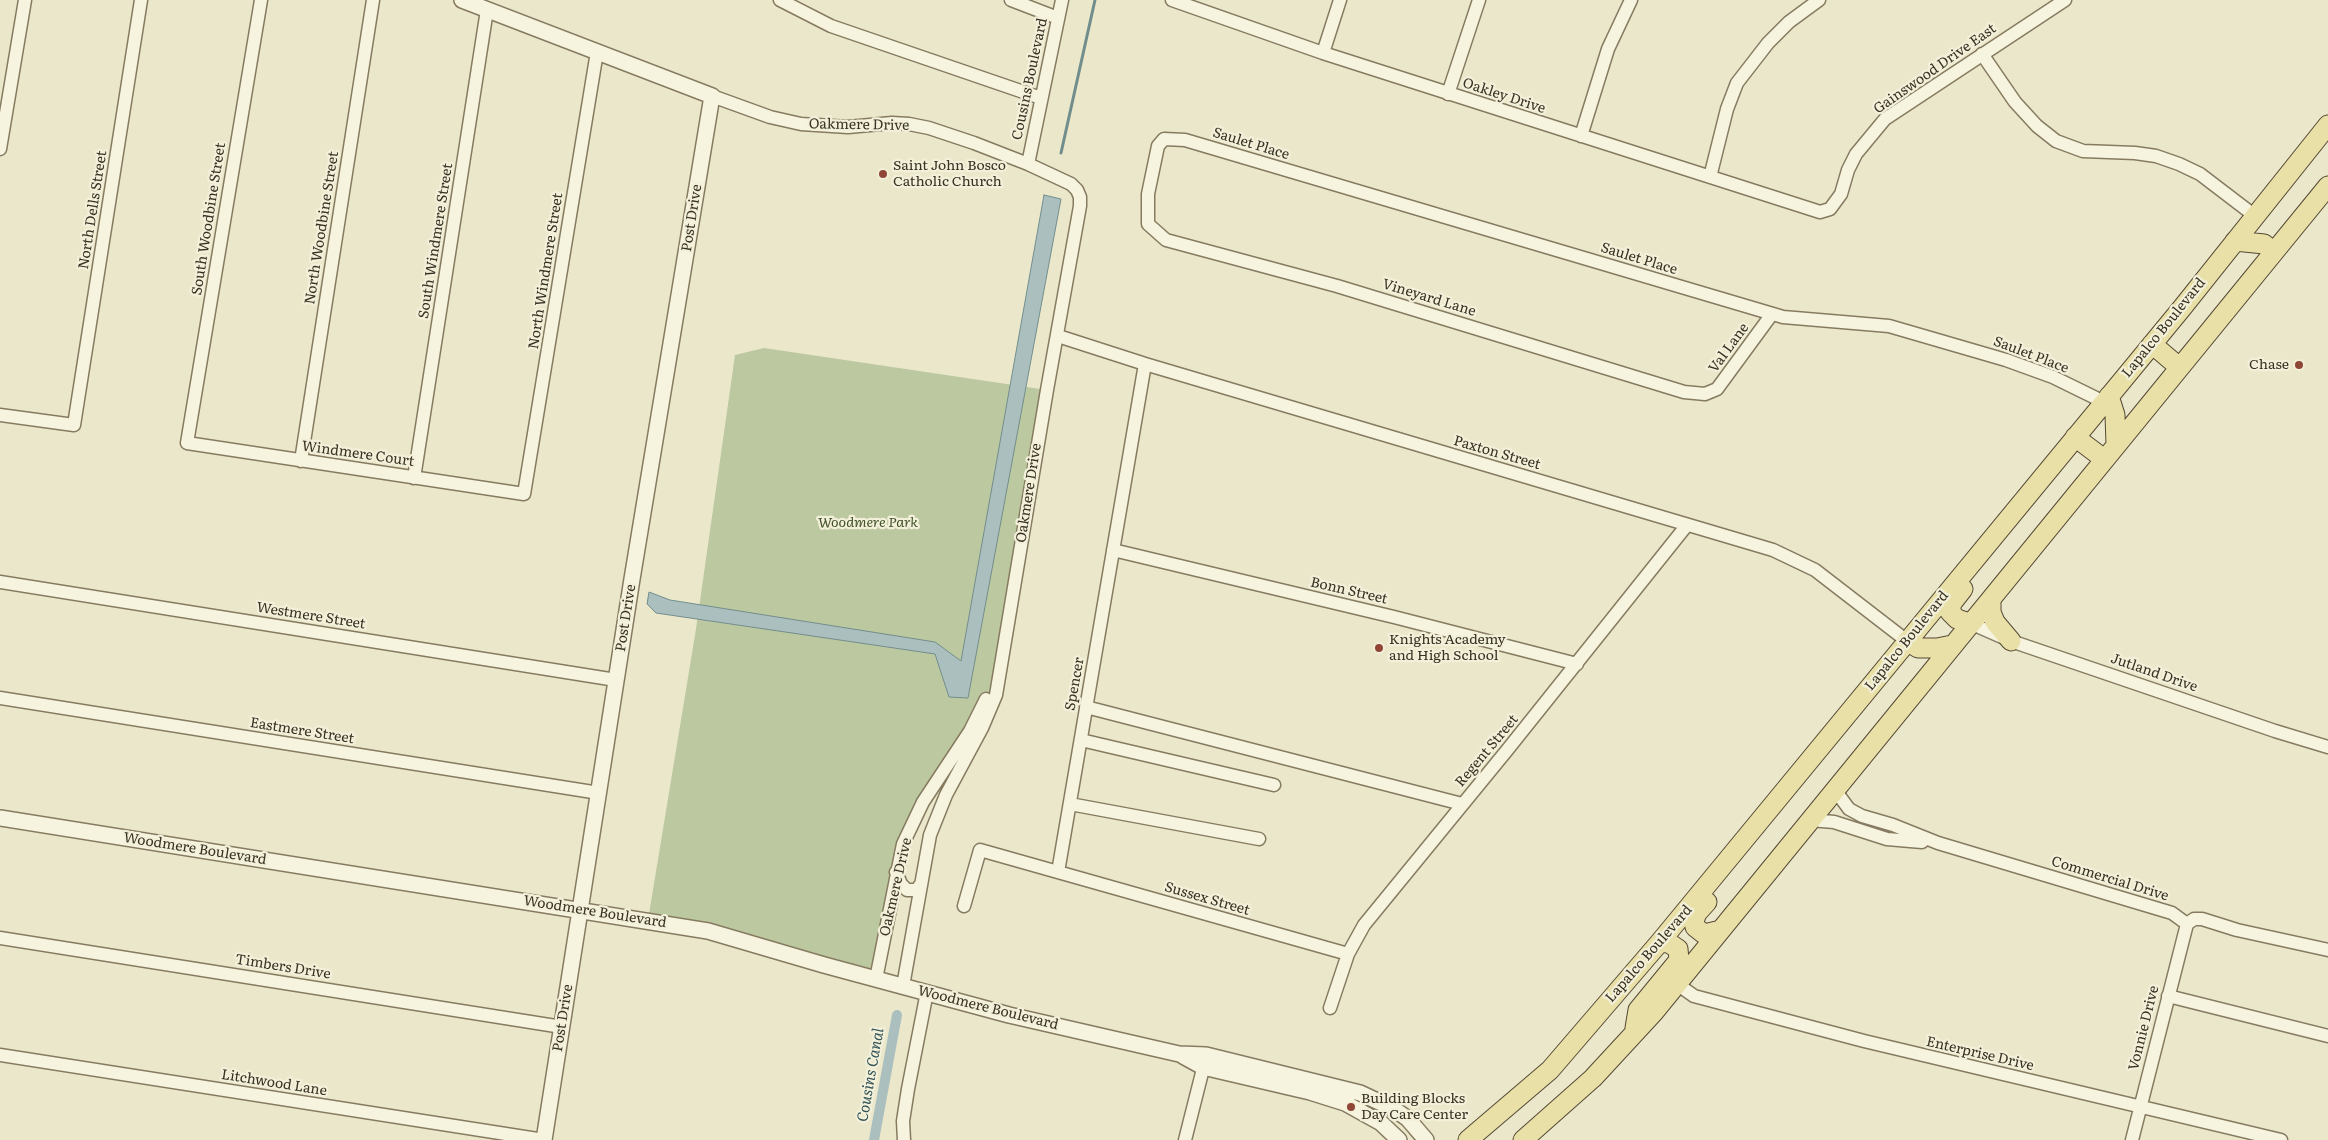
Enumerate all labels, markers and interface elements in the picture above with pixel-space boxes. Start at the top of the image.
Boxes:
street label: Cousins Boulevard [1009,16,1051,142]
street label: Gainswood Drive East [1871,20,1999,118]
street label: Oakley Drive [1461,75,1547,117]
street label: Oakmere Drive [809,116,909,134]
street label: Saulet Place [1211,124,1291,164]
street label: South Woodbine Street [189,142,229,296]
street label: North Dells Street [75,150,111,270]
street label: North Woodbine Street [302,150,342,306]
place label: Saint John Bosco Catholic Church [893,158,1006,190]
street label: South Windmere Street [415,162,457,320]
marker: Saint John Bosco Catholic Church [877,168,889,180]
street label: Post Drive [678,183,706,253]
street label: North Windmere Street [525,192,567,350]
street label: Saulet Place [1599,239,1679,279]
street label: Lapalco Boulevard [2119,275,2209,381]
street label: Vineyard Lane [1380,276,1478,320]
street label: Val Lane [1705,320,1753,376]
street label: Saulet Place [1991,333,2071,377]
place label: Chase [2249,357,2289,373]
marker: Chase [2293,359,2305,371]
street label: Paxton Street [1452,433,1542,473]
street label: Windmere Court [301,438,415,470]
street label: Oakmere Drive [1013,442,1045,544]
park label: Woodmere Park [818,515,918,531]
street label: Bonn Street [1309,574,1389,608]
street label: Post Drive [612,583,640,653]
street label: Lapalco Boulevard [1862,588,1952,694]
street label: Westmere Street [255,599,367,633]
place label: Knights Academy and High School [1389,632,1506,664]
marker: Knights Academy and High School [1373,642,1385,654]
street label: Jutland Drive [2108,650,2200,696]
street label: Spencer [1062,656,1088,712]
street label: Regent Street [1452,712,1522,790]
street label: Eastmere Street [249,714,355,748]
street label: Woodmere Boulevard [122,829,268,869]
street label: Oakmere Drive [877,836,915,938]
street label: Commercial Drive [2049,853,2171,905]
street label: Sussex Street [1162,879,1252,919]
street label: Woodmere Boulevard [522,892,668,932]
street label: Lapalco Boulevard [1602,902,1696,1006]
street label: Timbers Drive [234,951,332,983]
street label: Woodmere Boulevard [916,982,1060,1034]
street label: Post Drive [549,983,577,1053]
street label: Vonnie Drive [2125,984,2163,1072]
water label: Cousins Canal [854,1027,888,1123]
street label: Enterprise Drive [1924,1033,2036,1075]
street label: Litchwood Lane [220,1066,328,1100]
place label: Building Blocks Day Care Center [1361,1091,1468,1124]
marker: Building Blocks Day Care Center [1345,1101,1357,1113]

